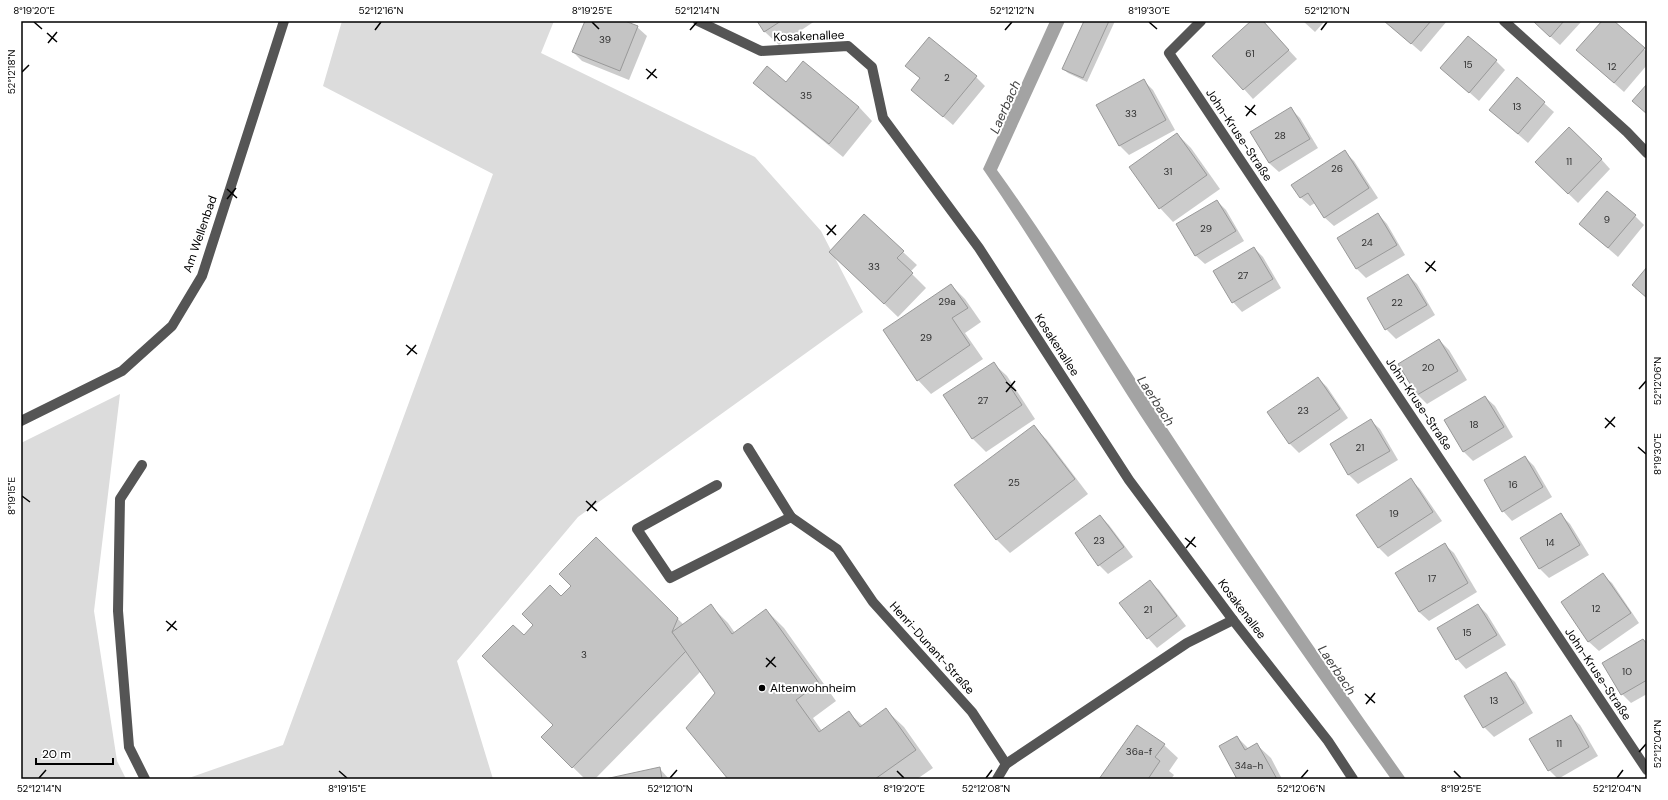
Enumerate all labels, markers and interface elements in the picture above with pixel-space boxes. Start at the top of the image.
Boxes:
text: 8°19'20"E [13,4,55,17]
text: 52°12'16"N [359,4,403,17]
text: 8°19'25"E [572,4,613,17]
text: 52°12'14"N [675,4,719,17]
text: 52°12'12"N [990,4,1034,17]
text: 8°19'30"E [1128,4,1170,17]
text: 52°12'10"N [1304,4,1350,17]
street label: Kosakenallee [773,27,845,45]
house number: 39 [599,33,611,46]
house number: 61 [1245,47,1255,60]
text: 52°12'18"N [5,50,18,94]
house number: 15 [1463,58,1473,71]
house number: 12 [1608,60,1617,73]
house number: 2 [944,71,950,84]
water label: Laerbach [986,78,1024,136]
street label: John-Kruse-Straße [1202,86,1276,185]
house number: 35 [800,89,812,102]
house number: 13 [1512,100,1522,113]
house number: 33 [1125,107,1137,120]
house number: 28 [1274,129,1286,142]
house number: 11 [1566,155,1572,168]
house number: 26 [1331,162,1343,175]
house number: 31 [1164,165,1172,178]
street label: Am Wellenbad [179,193,221,275]
house number: 9 [1604,213,1610,226]
house number: 29 [1200,222,1212,235]
house number: 24 [1361,236,1373,249]
house number: 33 [868,260,880,273]
house number: 27 [1238,269,1248,282]
house number: 29a [938,295,956,308]
house number: 22 [1391,296,1403,309]
street label: Kosakenallee [1031,311,1083,379]
house number: 29 [920,331,932,344]
street label: John-Kruse-Straße [1382,355,1456,454]
text: 52°12'06"N [1651,357,1664,405]
house number: 20 [1422,361,1434,374]
water label: Laerbach [1133,373,1179,429]
house number: 27 [978,394,988,407]
house number: 23 [1297,404,1309,417]
house number: 18 [1469,418,1479,431]
text: 8°19'30"E [1651,433,1664,475]
house number: 21 [1356,441,1364,454]
house number: 25 [1008,476,1020,489]
text: 8°19'15"E [5,477,18,515]
house number: 16 [1508,478,1518,491]
house number: 19 [1389,507,1399,520]
house number: 23 [1093,534,1105,547]
house number: 14 [1545,536,1555,549]
house number: 17 [1428,572,1436,585]
street label: Kosakenallee [1214,576,1270,642]
street label: Henri-Dunant-Straße [886,598,978,698]
house number: 12 [1592,602,1601,615]
house number: 21 [1144,603,1152,616]
street label: John-Kruse-Straße [1561,625,1635,724]
house number: 15 [1462,626,1472,639]
water label: Laerbach [1314,642,1360,698]
house number: 3 [581,648,587,661]
house number: 10 [1622,665,1632,678]
place label: Altenwohnheim [770,680,856,696]
marker: Altenwohnheim [757,683,767,693]
house number: 13 [1489,694,1499,707]
text: 52°12'04"N [1651,720,1664,768]
house number: 11 [1556,737,1562,750]
scale bar [36,740,113,766]
house number: 36a-f [1126,745,1153,758]
text: 20 m [42,746,71,762]
house number: 34a-h [1235,759,1264,772]
text: 52°12'14"N [17,782,61,795]
text: 8°19'15"E [328,782,366,795]
text: 52°12'10"N [647,782,693,795]
text: 8°19'20"E [883,782,925,795]
text: 52°12'08"N [962,782,1010,795]
text: 52°12'06"N [1277,782,1325,795]
text: 8°19'25"E [1441,782,1482,795]
text: 52°12'04"N [1593,782,1641,795]

